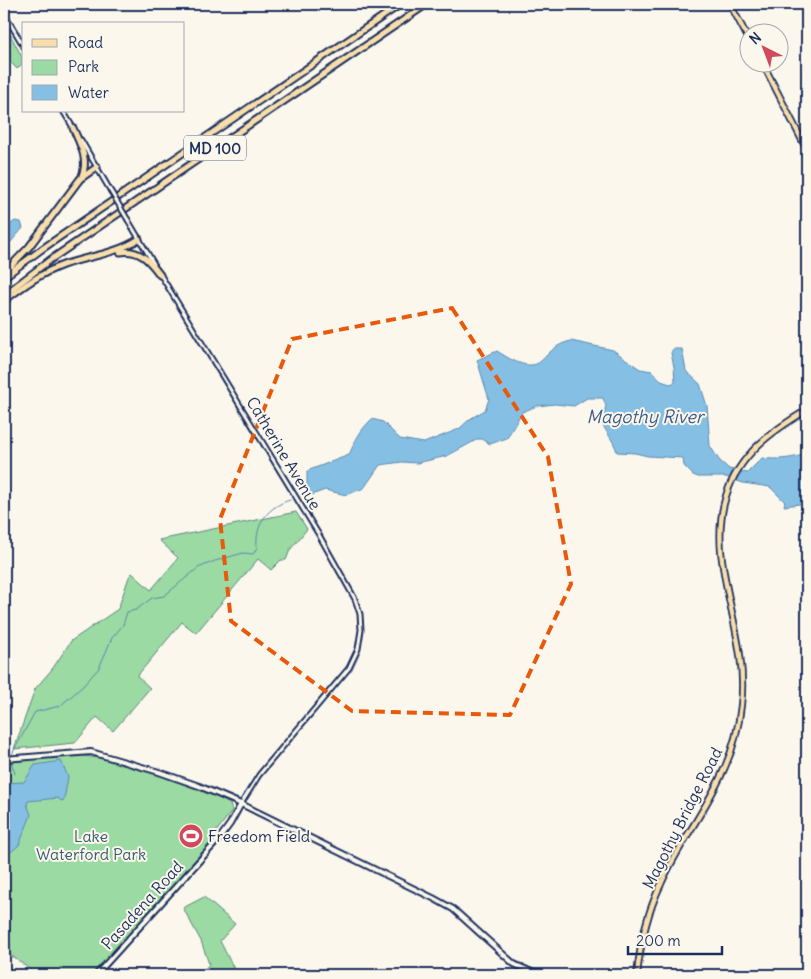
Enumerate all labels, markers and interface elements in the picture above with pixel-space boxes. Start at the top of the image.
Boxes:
legend [22,22,185,112]
north arrow [738,22,788,72]
text: N [746,28,765,48]
text: Road [68,33,103,52]
text: Park [68,57,99,76]
text: Water [68,83,109,102]
road number: MD 100 [184,136,246,160]
street label: Catherine Avenue [242,393,326,513]
water label: Magothy River [587,405,706,428]
street label: Magothy Bridge Road [638,744,726,892]
sports icon: Freedom Field [178,823,204,849]
park label: Lake Waterford Park [36,826,146,864]
place label: Freedom Field [208,826,310,846]
street label: Pasadena Road [97,857,187,953]
scale bar [628,924,722,956]
text: 200 m [636,931,681,950]

